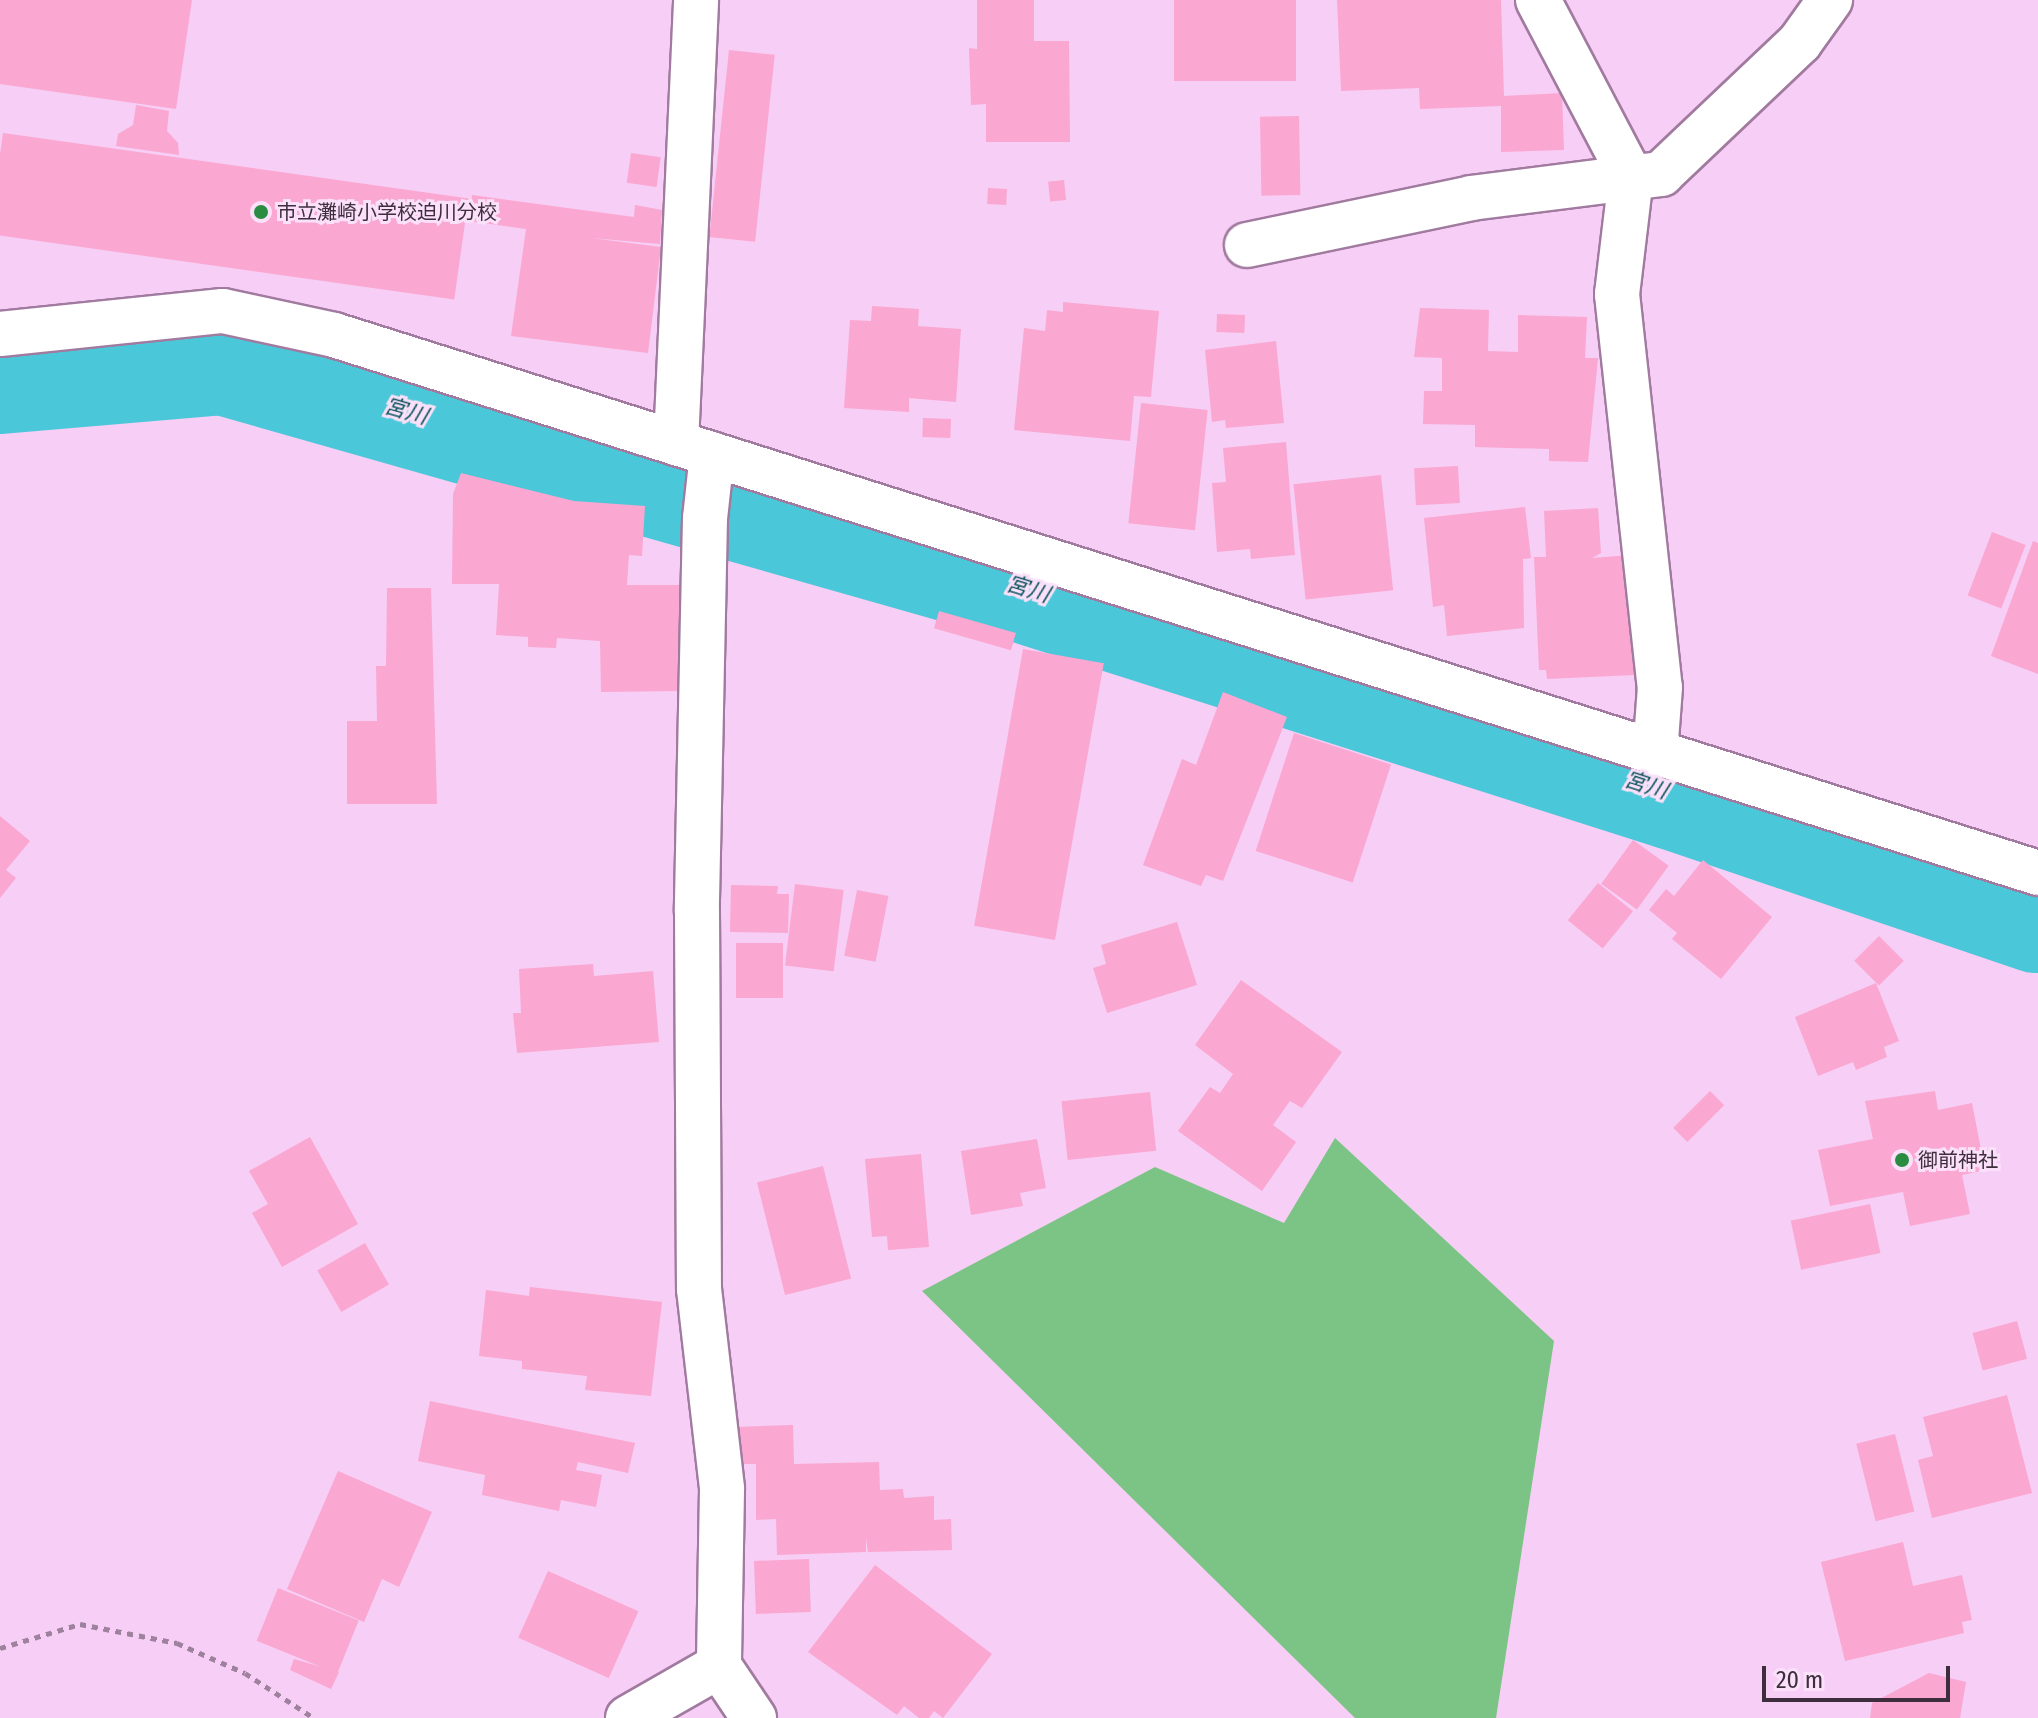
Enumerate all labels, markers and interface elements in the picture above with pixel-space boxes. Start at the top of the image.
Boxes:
place label: 市立灘崎小学校迫川分校 [277,200,497,224]
marker: 市立灘崎小学校迫川分校 [252,203,270,221]
water label: 宮川 [381,392,431,430]
water label: 宮川 [1003,570,1053,608]
water label: 宮川 [1621,766,1671,804]
place label: 御前神社 [1918,1148,1998,1172]
marker: 御前神社 [1893,1151,1911,1169]
scale bar [1766,1650,1954,1700]
text: 20 m [1776,1666,1823,1694]

